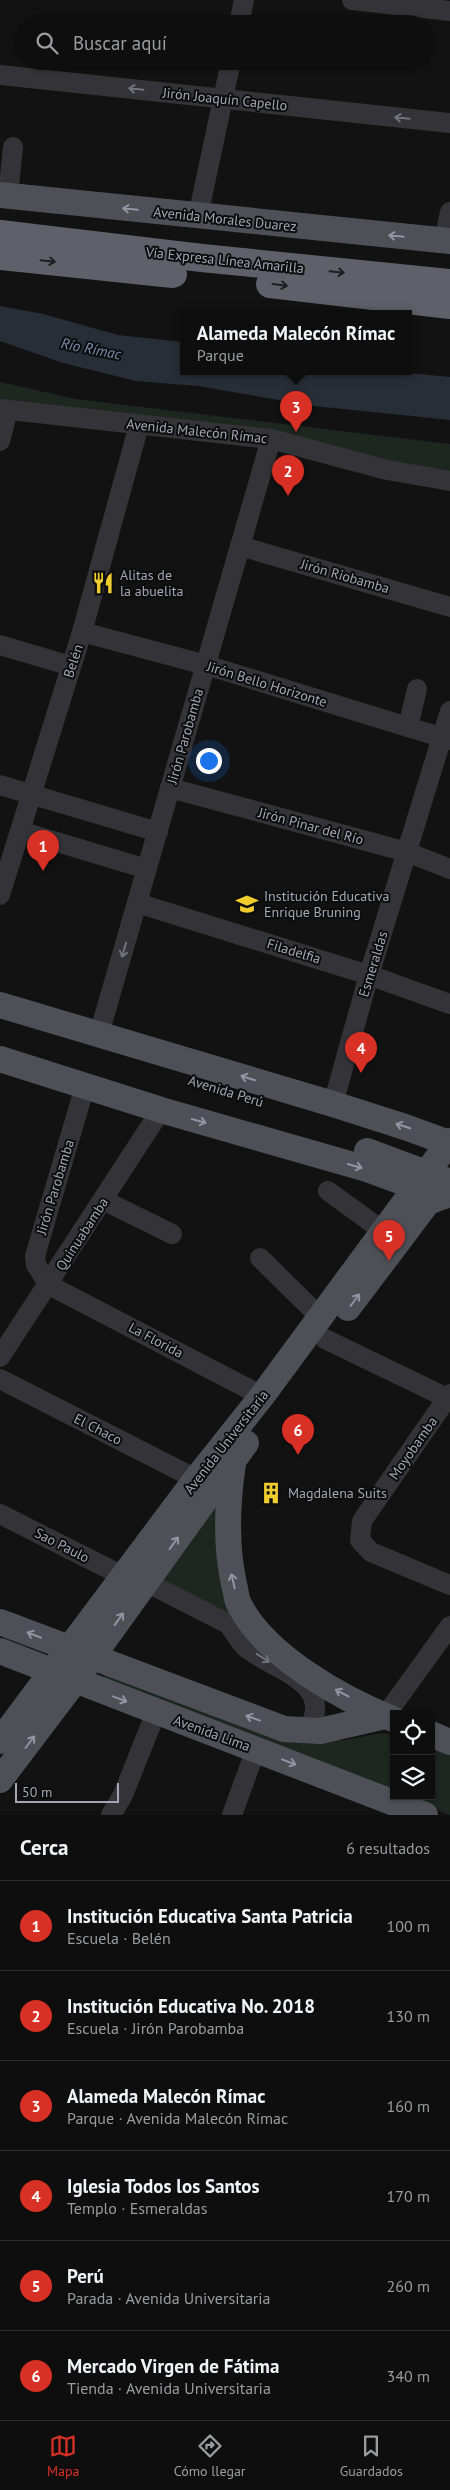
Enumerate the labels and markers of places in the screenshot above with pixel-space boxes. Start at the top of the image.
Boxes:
pin: 3 [280,391,312,432]
pin: 2 [272,455,304,496]
place label: Alitas de la abuelita [120,566,184,600]
restaurant icon: Alitas de la abuelita [90,570,116,596]
pin: 1 [27,830,59,871]
place label: Institución Educativa Enrique Bruning [264,887,389,921]
school or university icon: Institución Educativa Enrique Bruning [234,891,260,917]
pin: 4 [345,1032,377,1073]
pin: 5 [373,1220,405,1261]
pin: 6 [282,1414,314,1455]
building icon: Magdalena Suits [258,1480,284,1506]
place label: Magdalena Suits [288,1484,387,1502]

